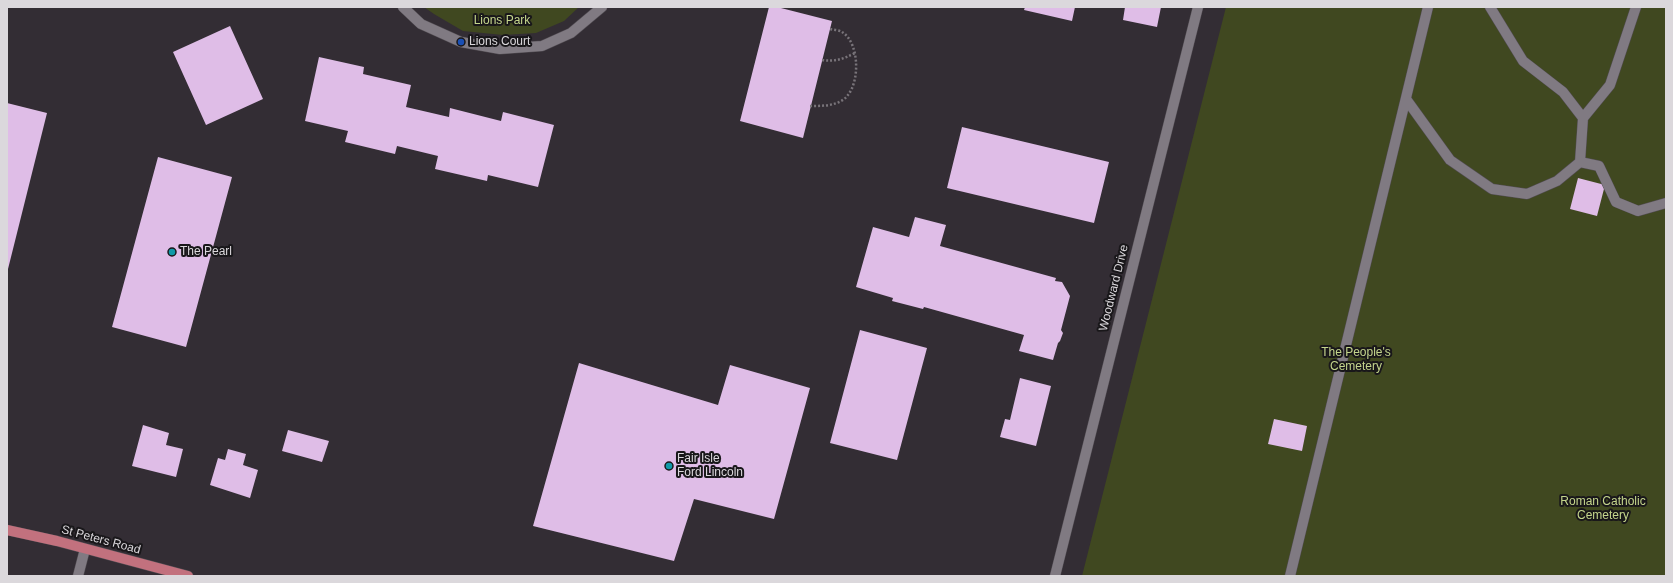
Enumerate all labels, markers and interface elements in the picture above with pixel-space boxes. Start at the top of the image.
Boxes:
park label: Lions Park [474,14,530,28]
place label: Lions Court [469,35,530,49]
marker: Lions Court [456,37,466,47]
street label: Woodward Drive [1096,243,1132,333]
place label: The Pearl [180,245,232,259]
marker: The Pearl [167,247,177,257]
park label: The People's Cemetery [1321,346,1391,374]
place label: Fair Isle Ford Lincoln [677,452,743,480]
marker: Fair Isle Ford Lincoln [664,461,674,471]
park label: Roman Catholic Cemetery [1560,495,1646,523]
street label: St Peters Road [60,523,142,557]

